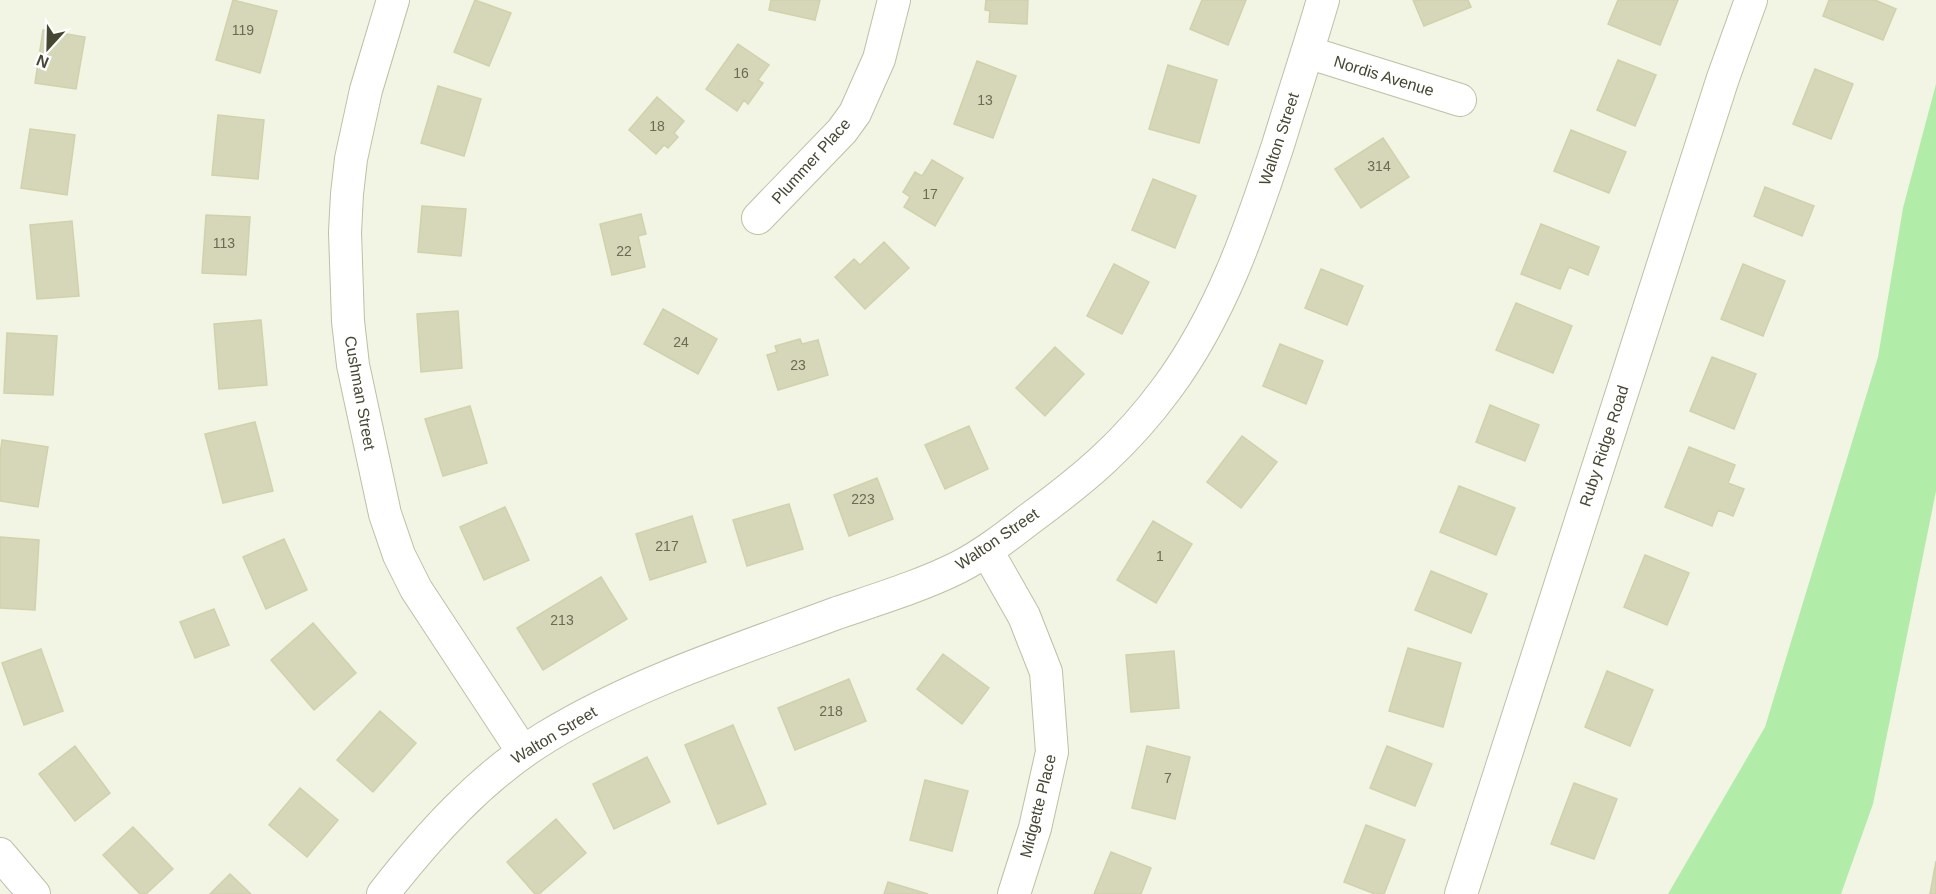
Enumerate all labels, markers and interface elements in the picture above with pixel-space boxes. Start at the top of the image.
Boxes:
north arrow [18,18,78,78]
house number: 119 [232,22,254,38]
text: N [34,51,51,71]
street label: Nordis Avenue [1332,53,1436,99]
house number: 16 [733,65,749,81]
street label: Walton Street [1256,90,1302,187]
house number: 13 [977,92,993,108]
street label: Plummer Place [768,115,854,207]
house number: 18 [649,118,665,134]
house number: 314 [1367,158,1391,174]
house number: 17 [922,186,938,202]
house number: 113 [213,235,235,251]
house number: 22 [616,243,632,259]
house number: 24 [673,334,689,350]
street label: Cushman Street [342,335,379,452]
house number: 23 [790,357,806,373]
street label: Ruby Ridge Road [1576,383,1632,509]
house number: 223 [851,491,875,507]
street label: Walton Street [952,505,1042,573]
house number: 217 [655,538,679,554]
house number: 1 [1156,548,1164,564]
house number: 213 [550,612,574,628]
street label: Walton Street [508,703,600,767]
house number: 218 [819,703,843,719]
street label: Midgette Place [1017,753,1059,859]
house number: 7 [1164,770,1172,786]

